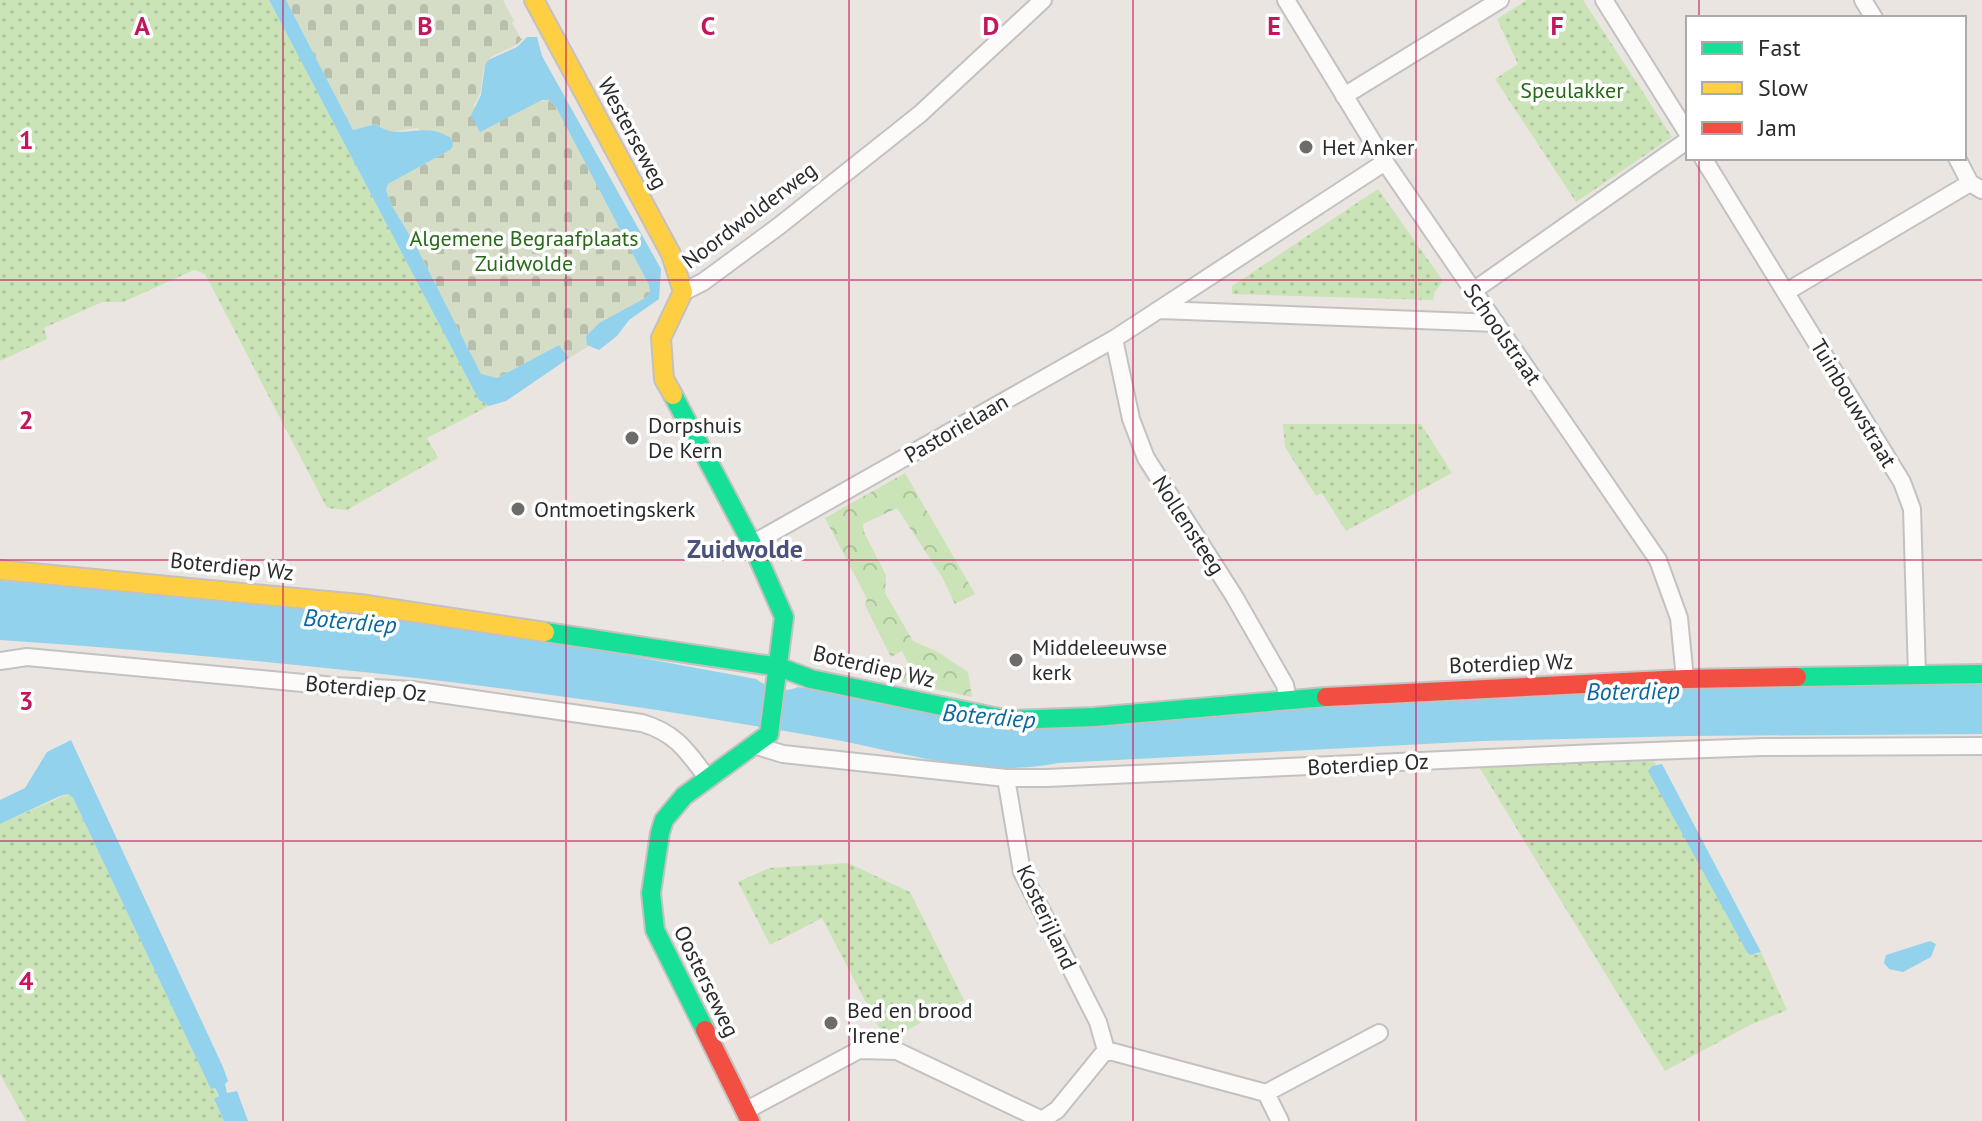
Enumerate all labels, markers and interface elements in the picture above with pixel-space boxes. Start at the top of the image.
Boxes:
text: A [134,9,150,42]
text: B [417,9,433,42]
text: C [701,9,715,42]
text: D [983,9,999,42]
text: E [1267,9,1281,42]
text: F [1550,9,1564,42]
legend [1686,16,1966,160]
text: Fast [1758,32,1801,63]
street label: Westerseweg [592,72,674,194]
text: Slow [1758,72,1808,103]
park label: Speulakker [1520,76,1624,104]
text: Jam [1757,112,1796,143]
text: 1 [19,123,33,156]
place label: Het Anker [1322,133,1415,161]
marker: Het Anker [1297,138,1315,156]
street label: Noordwolderweg [676,155,822,275]
park label: Algemene Begraafplaats Zuidwolde [409,224,639,277]
street label: Schoolstraat [1458,278,1548,390]
street label: Tuinbouwstraat [1805,334,1904,473]
street label: Pastorielaan [899,387,1013,469]
text: 2 [19,403,33,436]
place label: Dorpshuis De Kern [648,411,742,464]
marker: Dorpshuis De Kern [623,429,641,447]
street label: Nollensteeg [1147,470,1231,580]
place label: Ontmoetingskerk [534,495,696,523]
marker: Ontmoetingskerk [509,500,527,518]
district label: Zuidwolde [687,532,803,565]
street label: Boterdiep Wz [169,546,295,586]
water label: Boterdiep [302,601,398,641]
place label: Middeleeuwse kerk [1032,633,1167,686]
street label: Boterdiep Wz [810,638,938,694]
street label: Boterdiep Wz [1449,647,1573,679]
marker: Middeleeuwse kerk [1007,651,1025,669]
street label: Boterdiep Oz [304,669,428,707]
water label: Boterdiep [1586,675,1680,707]
text: 3 [19,684,33,717]
water label: Boterdiep [941,696,1037,736]
street label: Boterdiep Oz [1307,747,1429,781]
street label: Kosterijland [1011,860,1083,974]
street label: Oosterseweg [668,921,746,1041]
text: 4 [19,964,34,997]
place label: Bed en brood 'Irene' [847,996,973,1049]
marker: Bed en brood 'Irene' [822,1014,840,1032]

